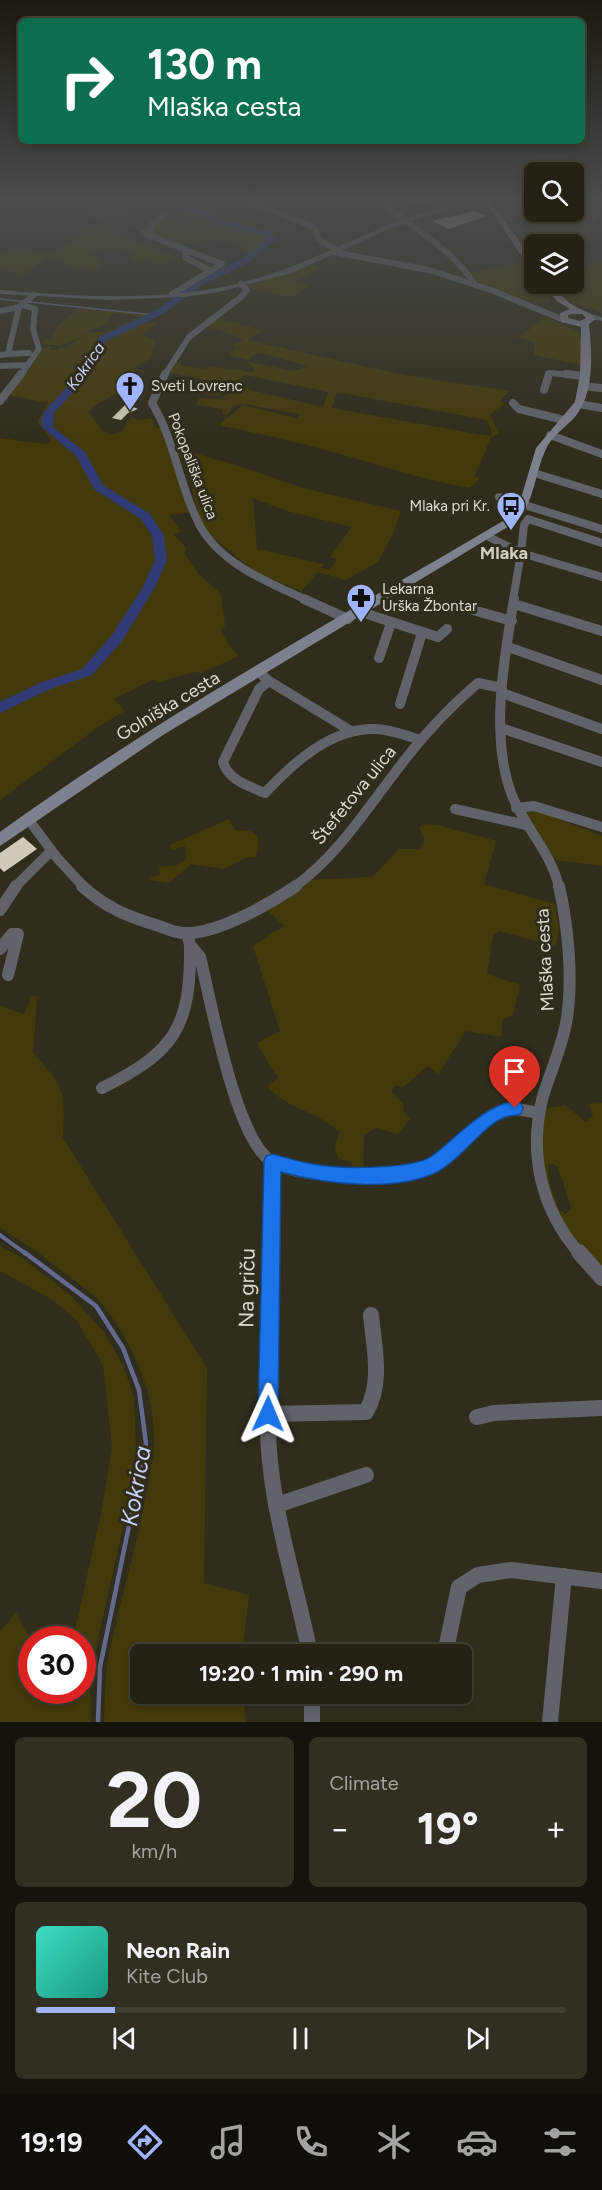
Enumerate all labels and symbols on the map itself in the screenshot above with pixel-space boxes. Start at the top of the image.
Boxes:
water label: Kokrica [62,339,109,394]
church icon: Sveti Lovrenc [114,370,146,412]
place label: Sveti Lovrenc [151,377,243,395]
street label: Pokopališka ulica [164,410,222,522]
bus stop icon: Mlaka pri Kr. [495,490,527,532]
place label: Mlaka pri Kr. [409,497,490,515]
district label: Mlaka [480,542,528,564]
place label: Lekarna Urška Žbontar [382,580,477,615]
pharmacy icon: Lekarna Urška Žbontar [345,582,377,624]
street label: Golniška cesta [112,666,224,746]
street label: Štefetova ulica [307,741,401,849]
street label: Mlaška cesta [531,908,559,1012]
pin [489,1046,540,1108]
street label: Na griču [233,1248,260,1328]
position arrow [236,1382,300,1446]
water label: Kokrica [114,1444,157,1528]
speed limit sign: 30 [18,1626,96,1704]

